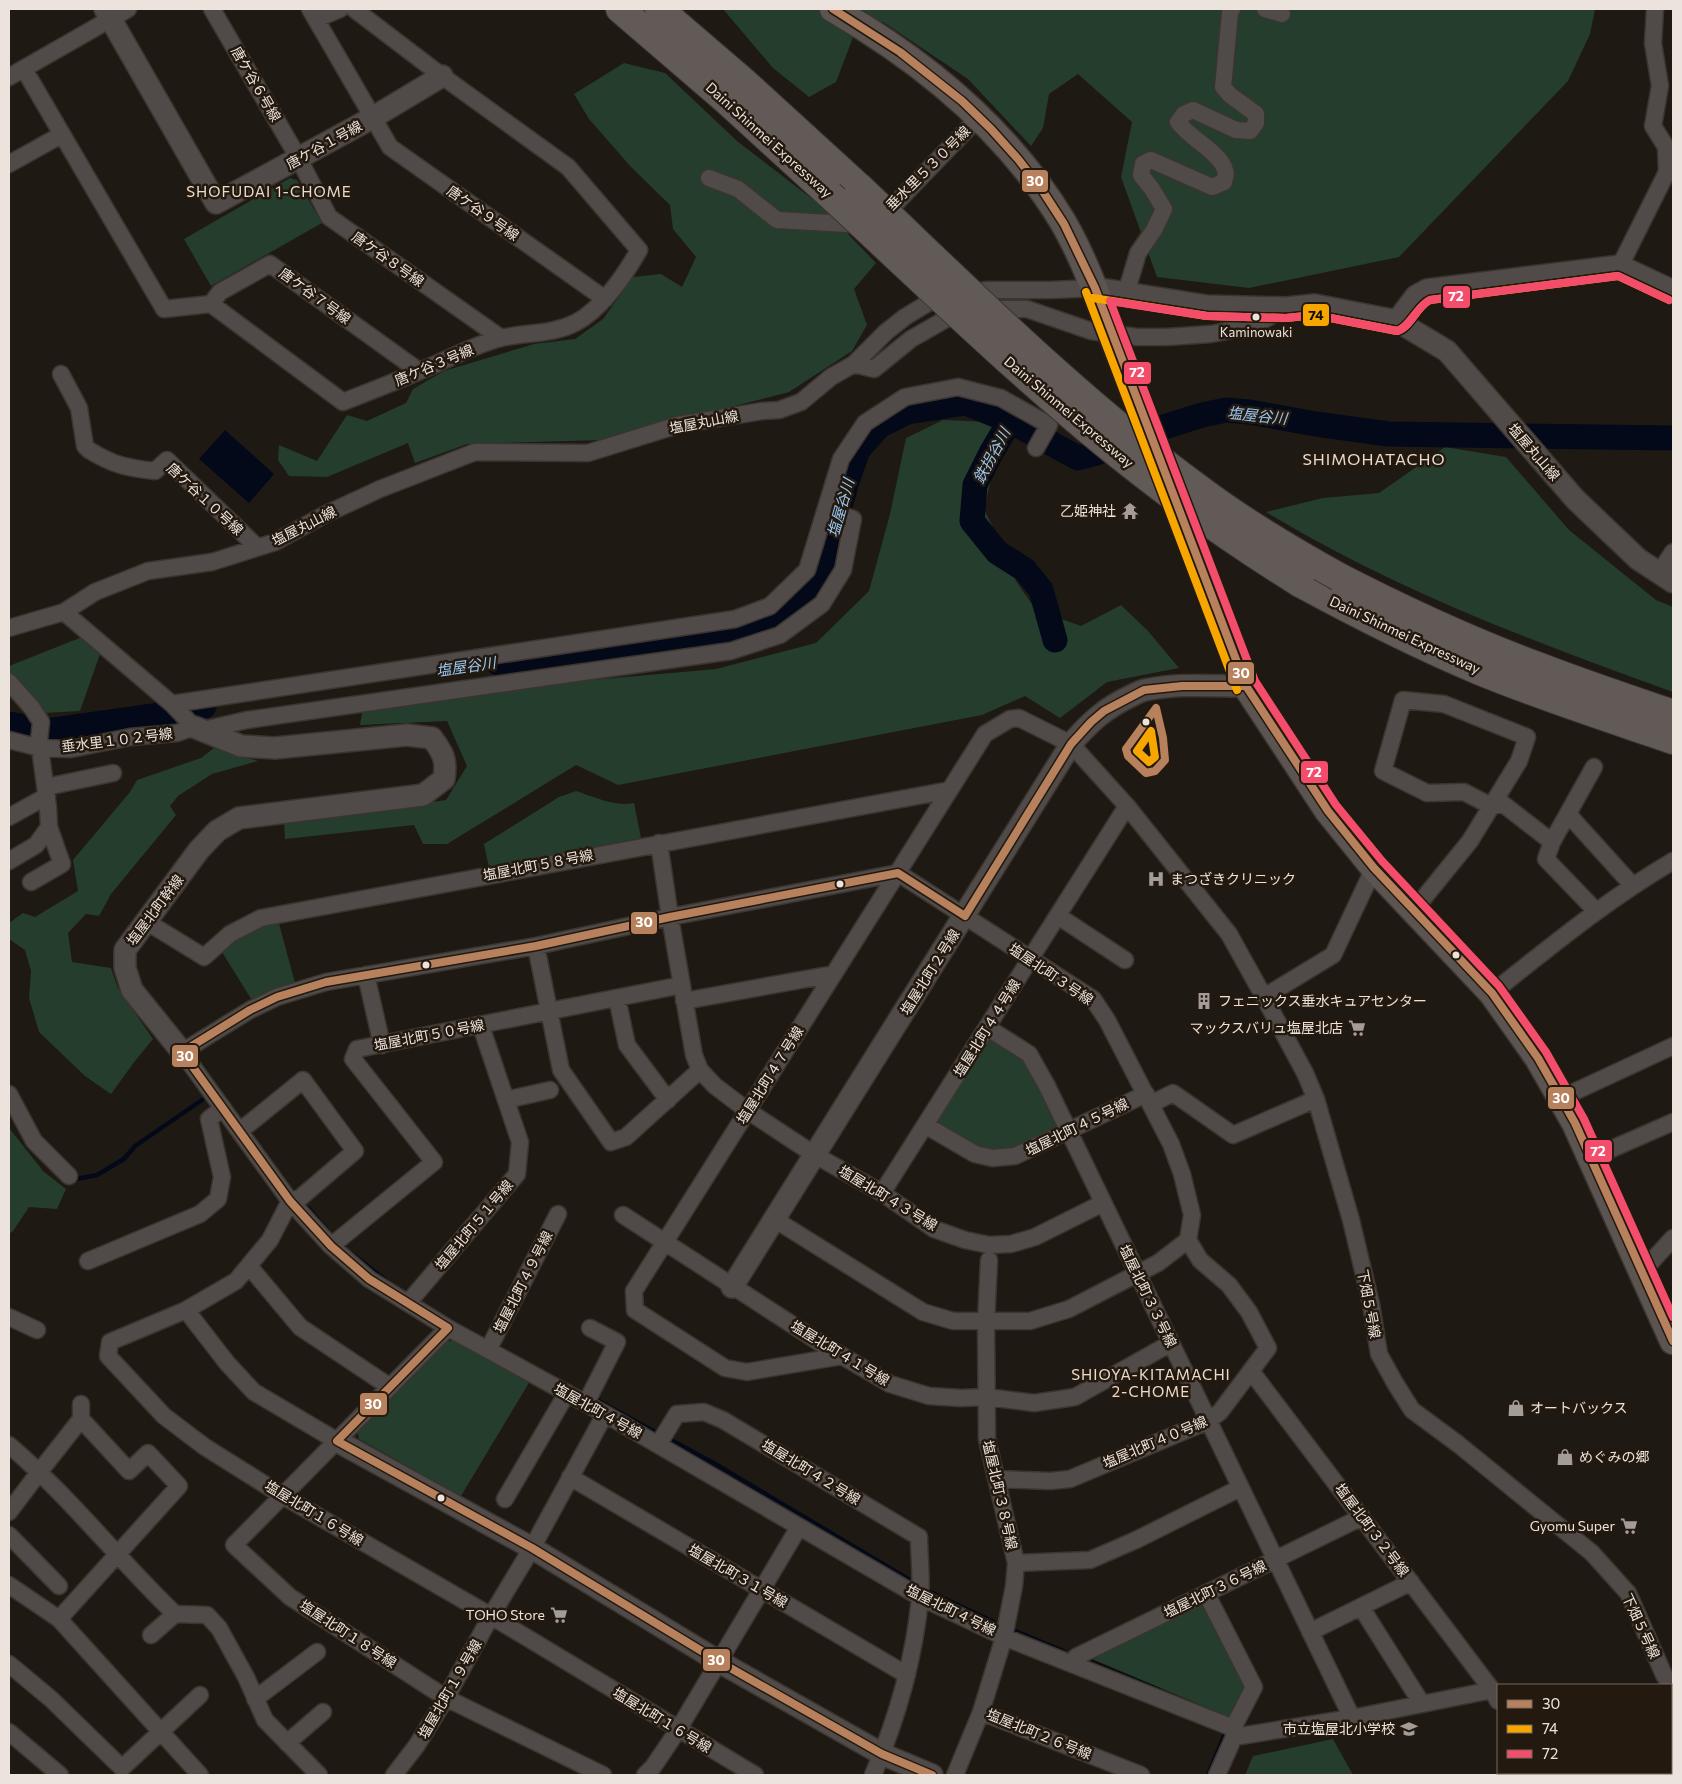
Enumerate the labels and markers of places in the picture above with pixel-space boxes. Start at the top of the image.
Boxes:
marker: Kaminowaki [1251,312,1261,322]
place label: Kaminowaki [1220,324,1292,340]
temple icon: 乙姫神社 [1120,501,1140,521]
place label: 乙姫神社 [1060,502,1116,519]
unlabelled marker [1141,717,1151,727]
hospital icon: まつざきクリニック [1146,869,1166,889]
place label: まつざきクリニック [1170,870,1296,887]
unlabelled marker [835,879,845,889]
unlabelled marker [1451,950,1461,960]
unlabelled marker [421,960,431,970]
building icon: フェニックス垂水キュアセンター [1194,991,1214,1011]
place label: フェニックス垂水キュアセンター [1218,992,1427,1009]
supermarket icon: マックスバリュ塩屋北店 [1347,1018,1367,1038]
place label: マックスバリュ塩屋北店 [1189,1019,1343,1036]
shop icon: オートバックス [1506,1398,1526,1418]
place label: オートバックス [1530,1399,1628,1416]
shop icon: めぐみの郷 [1555,1447,1575,1467]
place label: めぐみの郷 [1579,1448,1649,1465]
unlabelled marker [436,1493,446,1503]
supermarket icon: Gyomu Super [1619,1516,1639,1536]
place label: Gyomu Super [1530,1517,1615,1534]
supermarket icon: TOHO Store [549,1605,569,1625]
place label: TOHO Store [466,1606,545,1623]
school or university icon: 市立塩屋北小学校 [1399,1719,1419,1739]
place label: 市立塩屋北小学校 [1283,1720,1395,1737]

